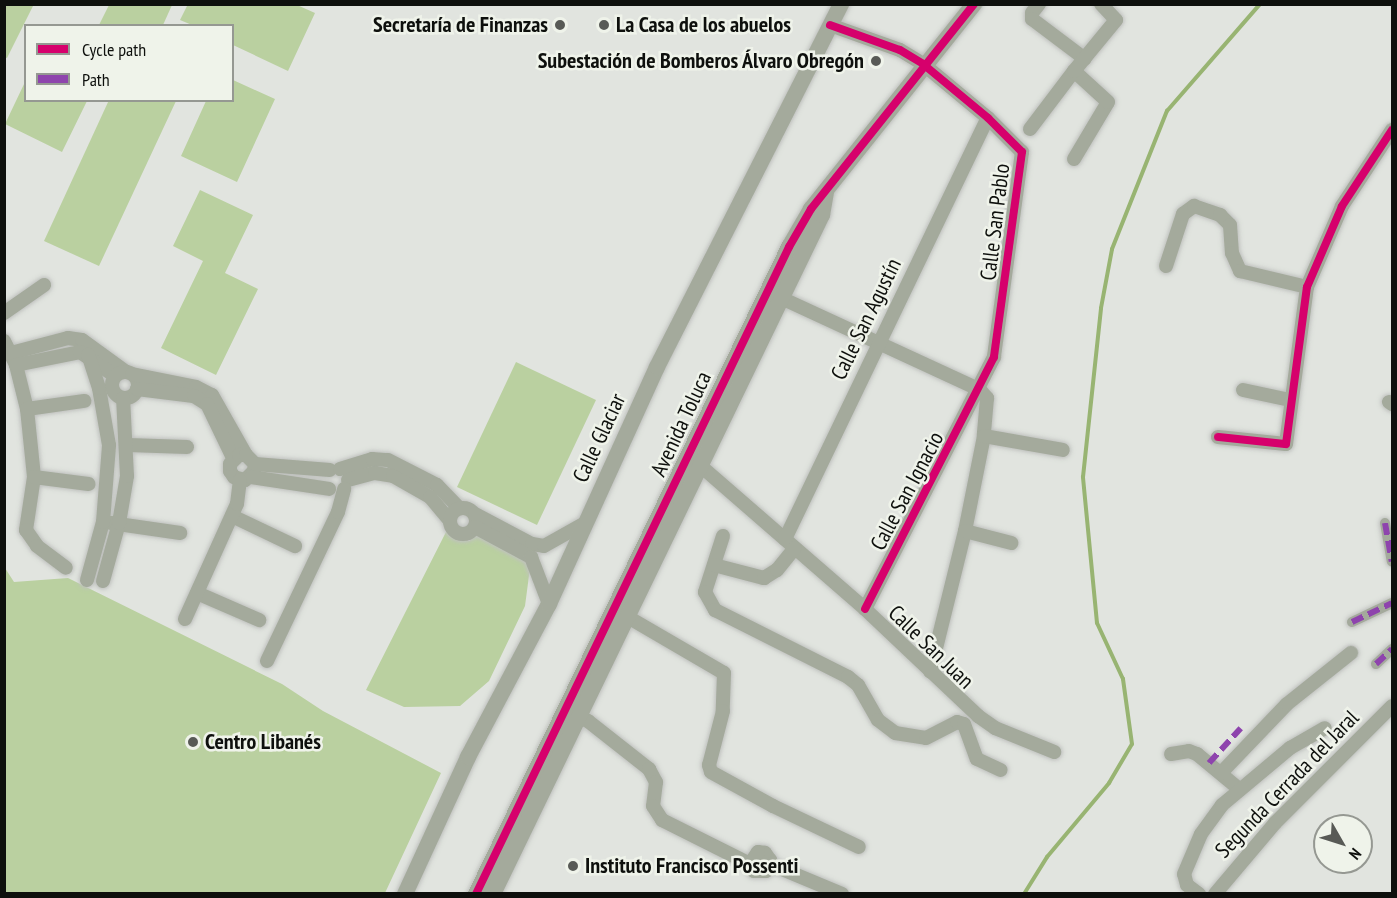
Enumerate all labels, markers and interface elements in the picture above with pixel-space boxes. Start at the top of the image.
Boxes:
place label: Secretaría de Finanzas [373,12,548,38]
place label: La Casa de los abuelos [616,12,791,38]
marker: Secretaría de Finanzas [553,18,567,32]
marker: La Casa de los abuelos [597,18,611,32]
legend [24,24,234,102]
text: Cycle path [82,38,146,61]
place label: Subestación de Bomberos Álvaro Obregón [537,48,864,74]
marker: Subestación de Bomberos Álvaro Obregón [869,54,883,68]
text: Path [82,68,110,91]
street label: Calle San Pablo [975,162,1015,282]
street label: Calle San Agustín [825,254,907,384]
street label: Avenida Toluca [645,367,717,481]
street label: Calle Glaciar [567,389,631,487]
street label: Calle San Ignacio [865,427,949,555]
street label: Calle San Juan [883,600,979,694]
street label: Segunda Cerrada del Jaral [1210,705,1364,863]
place label: Centro Libanés [205,729,321,755]
marker: Centro Libanés [186,735,200,749]
north arrow [1313,814,1373,874]
text: N [1345,844,1366,864]
place label: Instituto Francisco Possenti [585,853,798,879]
marker: Instituto Francisco Possenti [566,859,580,873]

